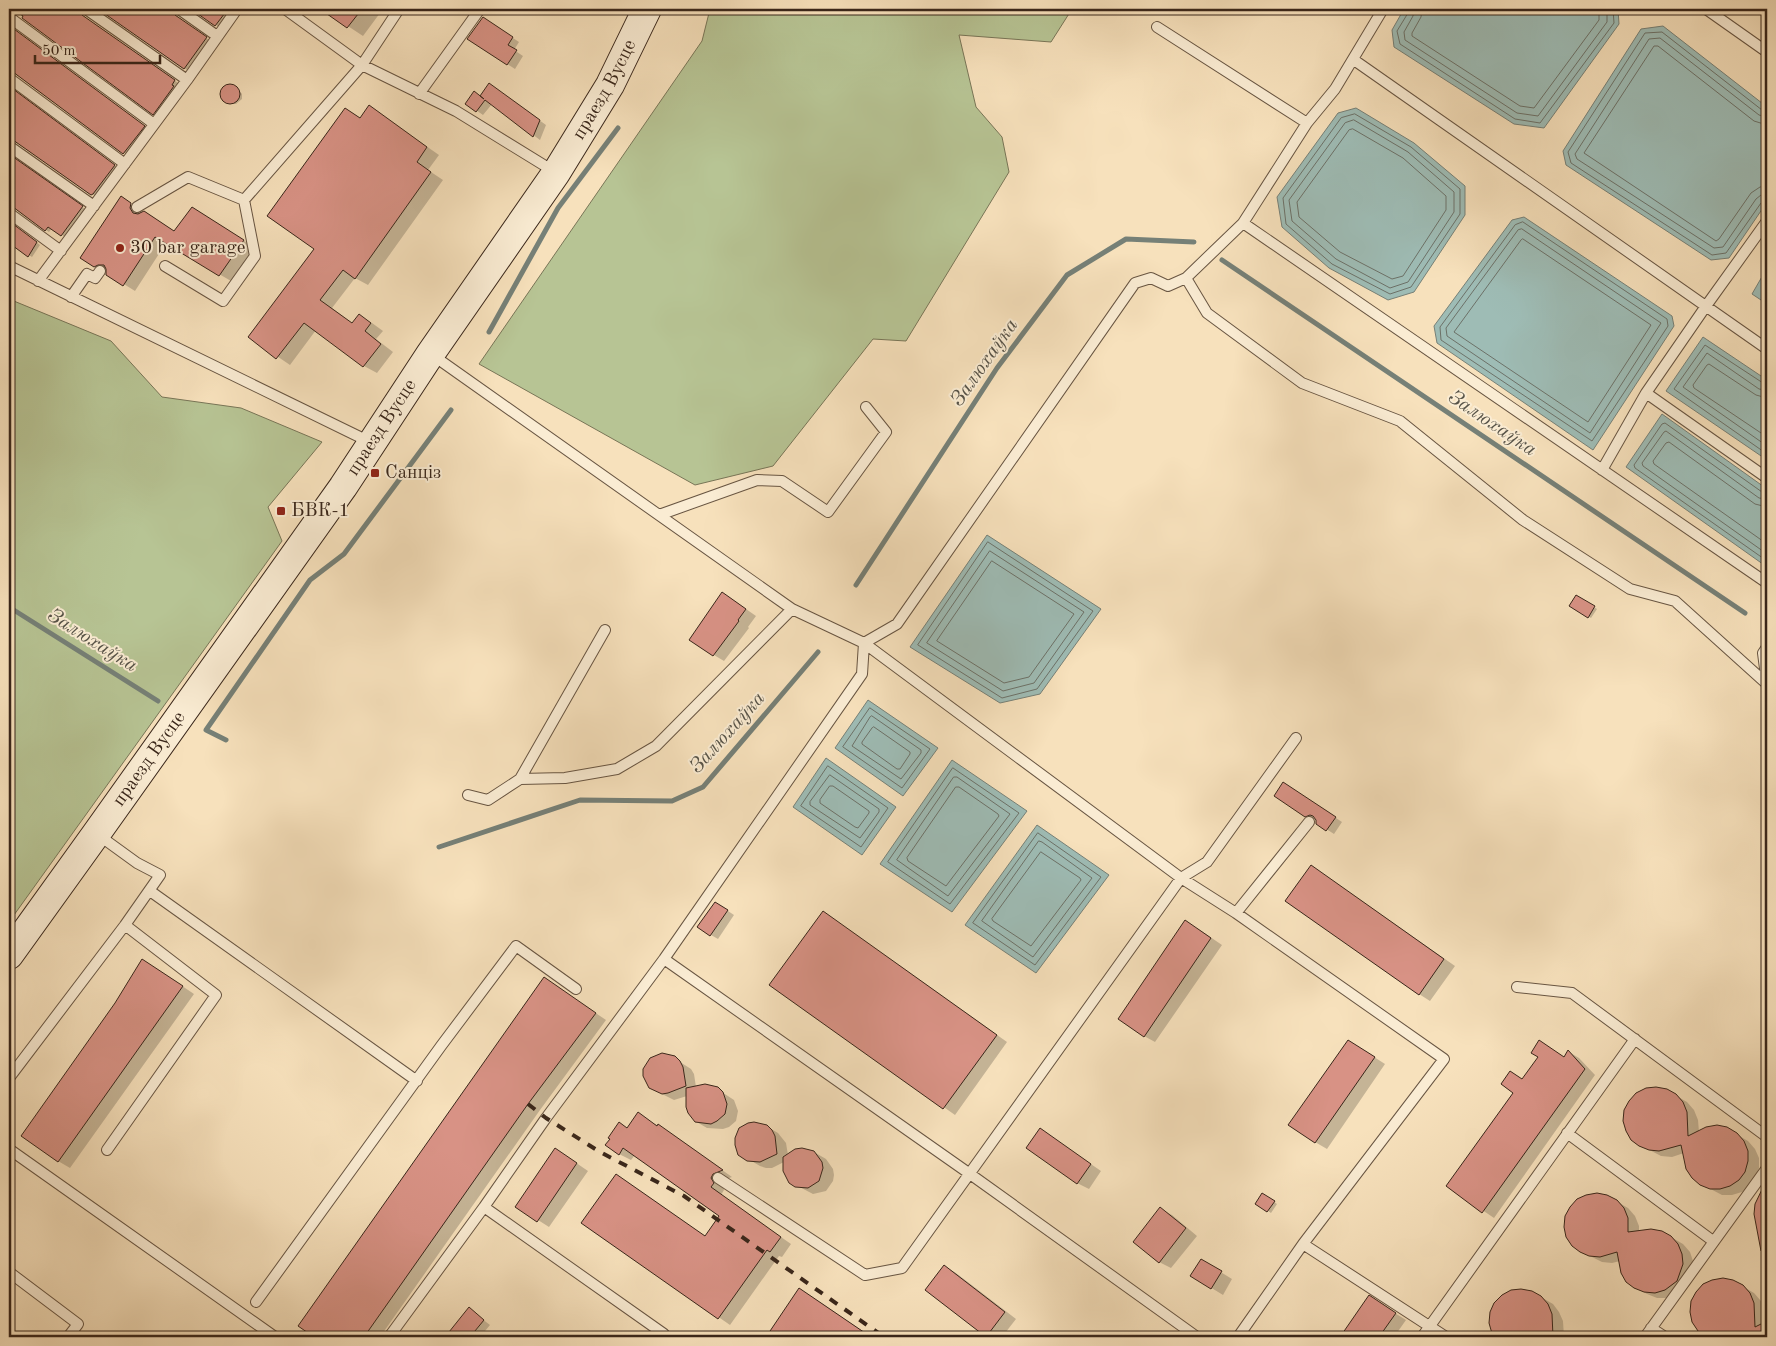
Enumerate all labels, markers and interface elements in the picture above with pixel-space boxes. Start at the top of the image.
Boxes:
scale bar [35,32,160,64]
street label: праезд Вусце [569,37,640,143]
text: 50 m [42,44,76,59]
place label: 30 bar garage [130,239,245,258]
marker: 30 bar garage [114,242,126,254]
water label: Залюхаўка [948,315,1023,410]
street label: праезд Вусце [344,376,420,479]
water label: Залюхаўка [1444,387,1540,461]
place label: Санціз [385,464,441,483]
marker: Санціз [369,467,381,479]
place label: БВК-1 [291,502,349,521]
marker: БВК-1 [275,505,287,517]
water label: Залюхаўка [44,606,141,677]
water label: Залюхаўка [686,688,770,778]
street label: праезд Вусце [109,708,189,810]

